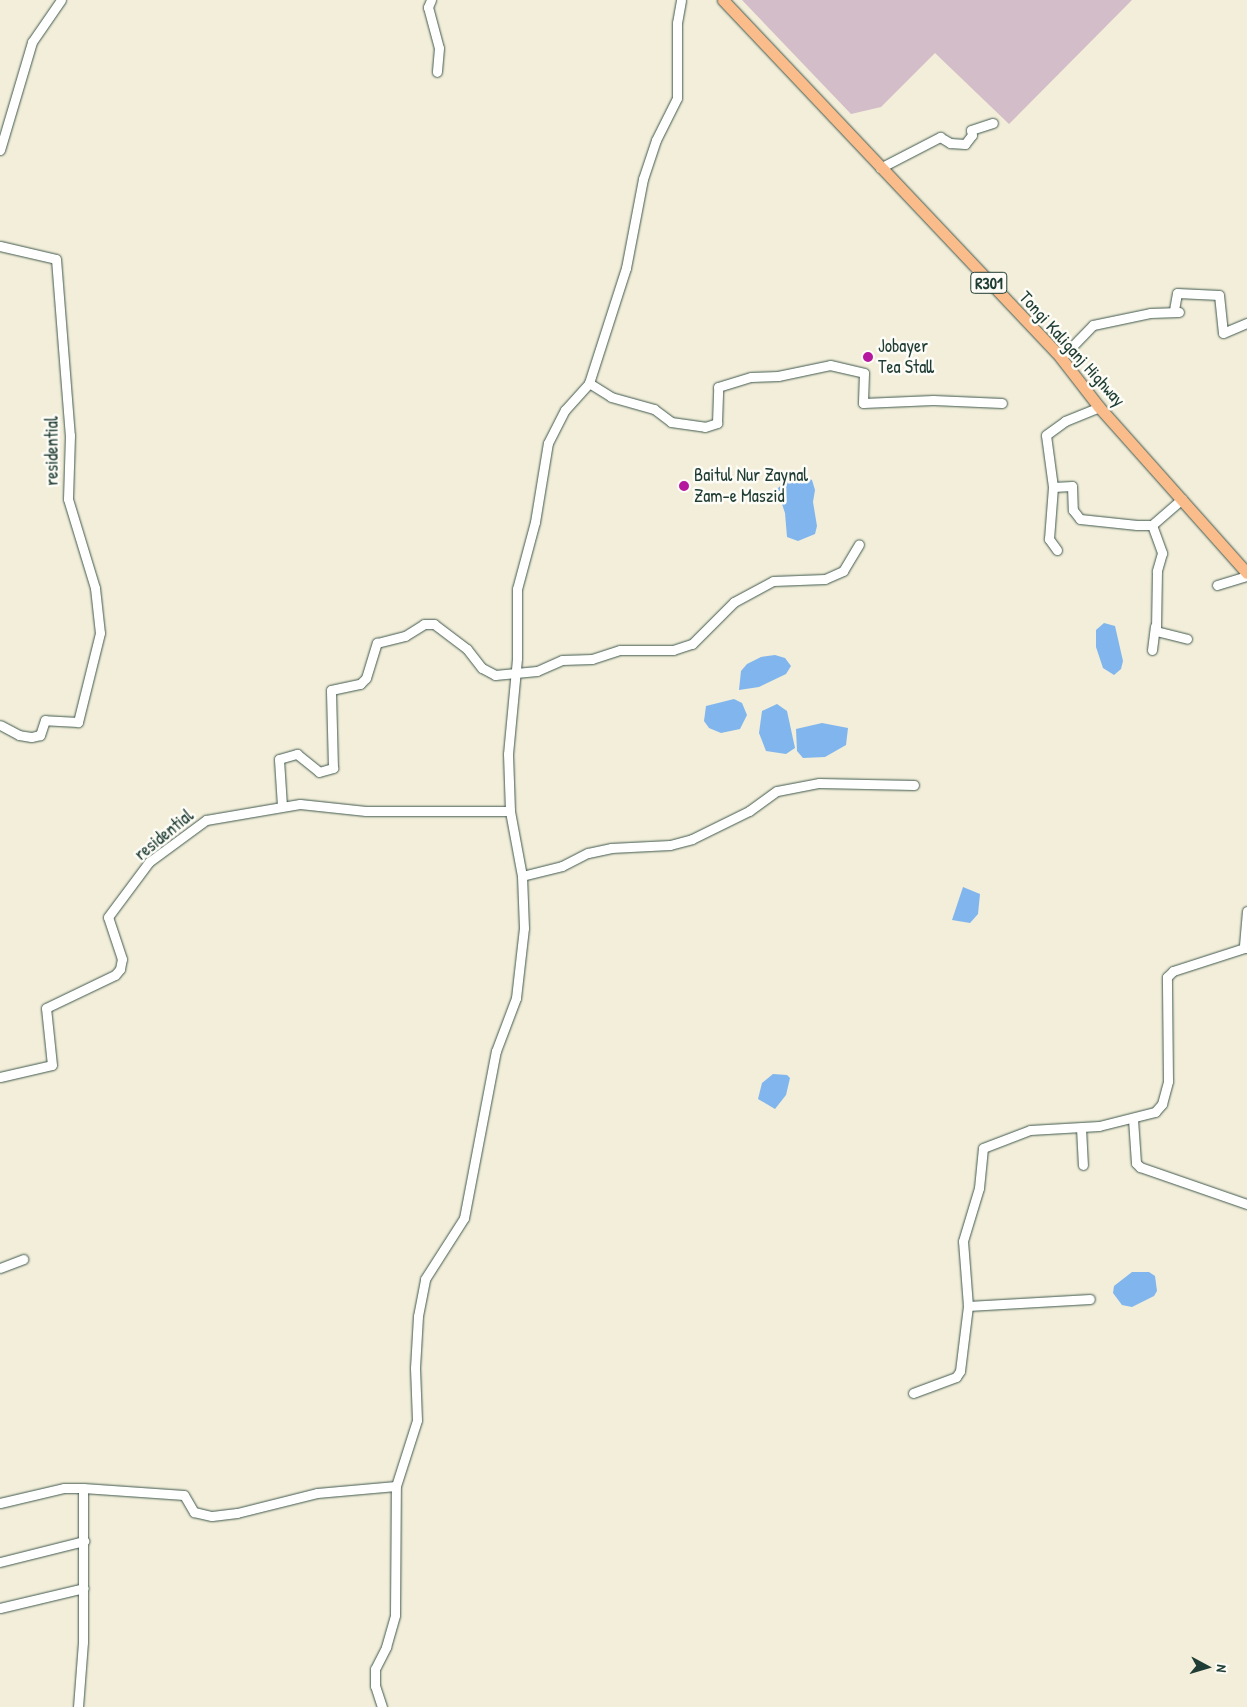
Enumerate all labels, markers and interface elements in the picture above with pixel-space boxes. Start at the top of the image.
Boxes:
road number: R301 [970,270,1008,296]
street label: Tongi Kaliganj Highway [1014,287,1130,411]
place label: Jobayer Tea Stall [878,336,934,378]
marker: Jobayer Tea Stall [862,351,874,363]
street label: residential [41,416,63,486]
place label: Baitul Nur Zaynal Zam-e Maszid [694,465,808,508]
marker: Baitul Nur Zaynal Zam-e Maszid [678,480,690,492]
street label: residential [130,805,198,865]
north arrow [1182,1642,1232,1692]
text: N [1213,1664,1232,1673]

